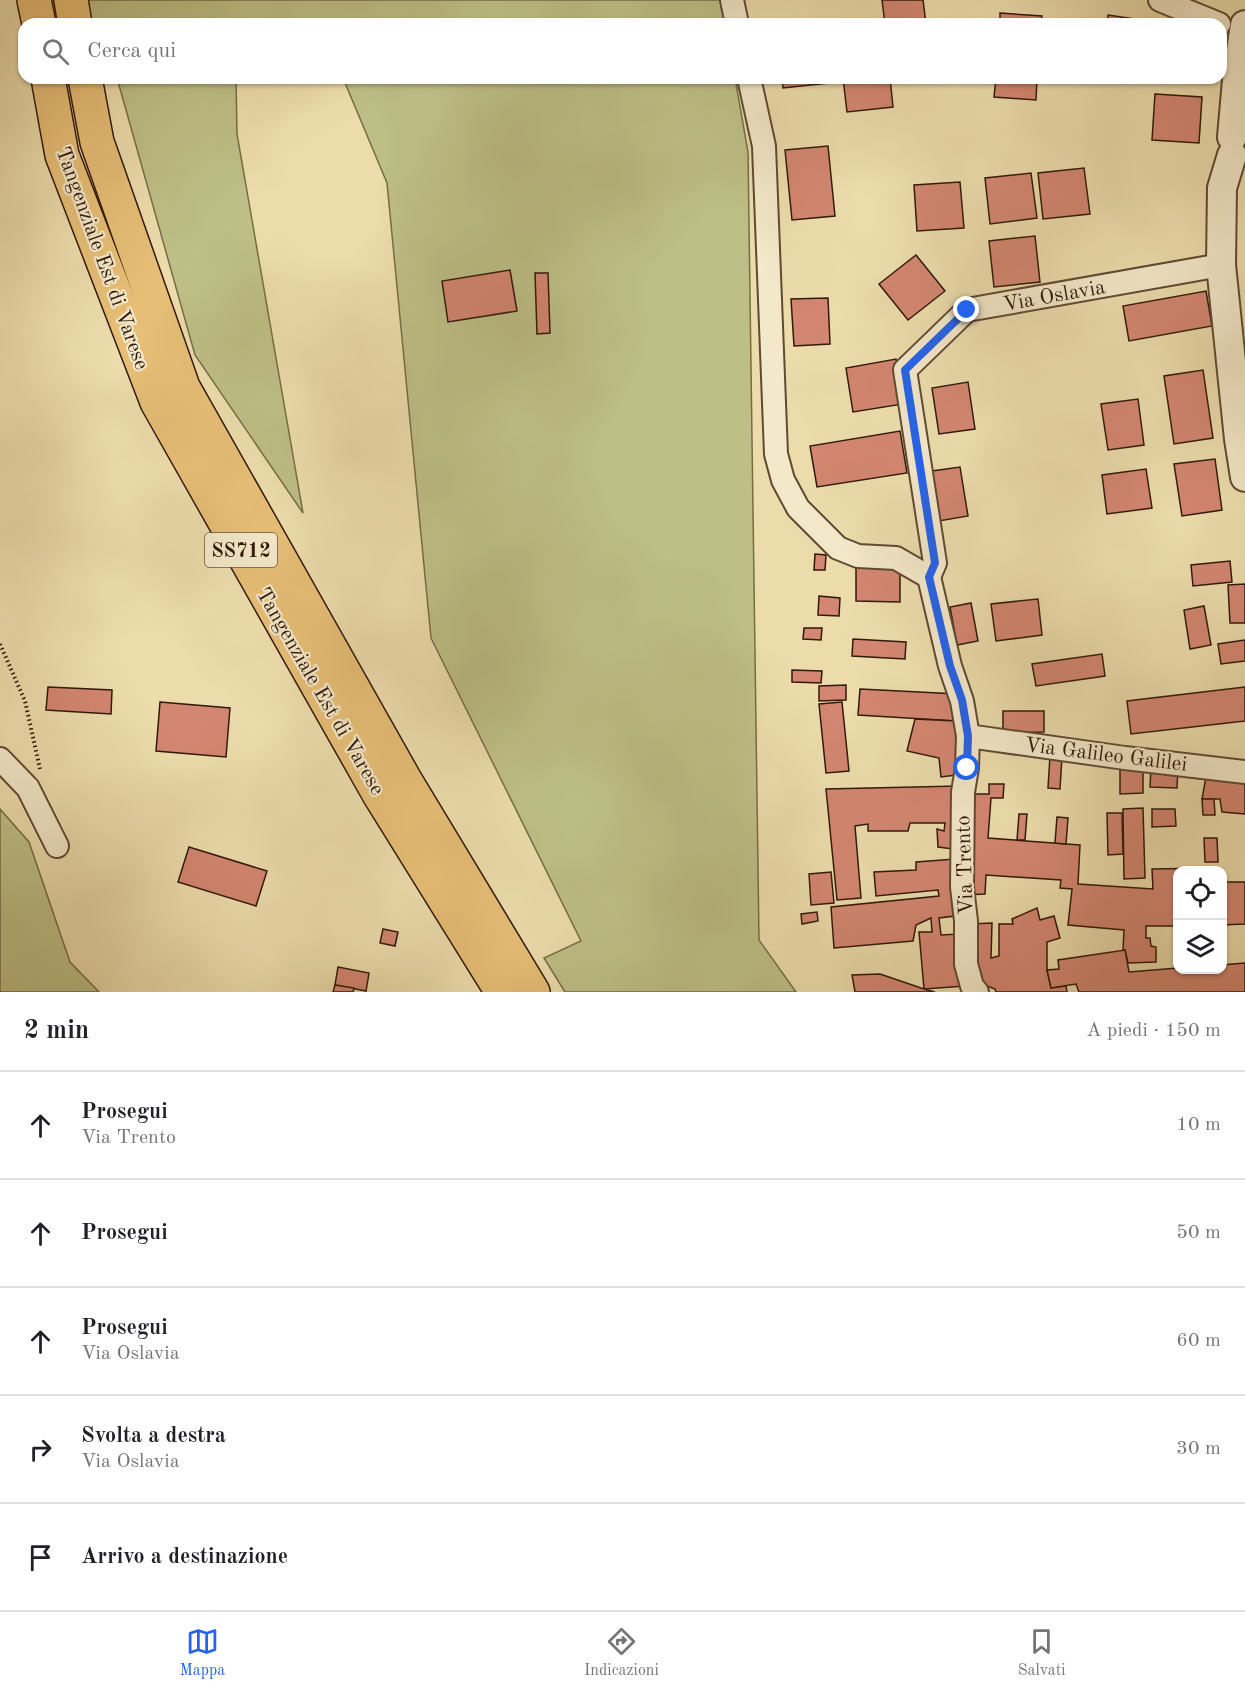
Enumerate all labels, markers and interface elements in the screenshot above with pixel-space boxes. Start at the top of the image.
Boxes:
search box [18,18,1227,84]
icon: search [39,35,72,68]
text: Cerca qui [87,40,176,62]
street label: Tangenziale Est di Varese [51,144,152,373]
street label: Via Oslavia [1001,277,1107,316]
route end [953,296,979,322]
road number: SS712 [205,533,277,567]
street label: Tangenziale Est di Varese [252,584,388,799]
street label: Via Galileo Galilei [1023,735,1188,776]
route start [953,754,979,780]
street label: Via Trento [953,815,978,915]
map controls [1173,866,1227,974]
button: locate [1173,866,1227,920]
button: layers [1173,920,1227,974]
text: 2 min [24,1018,89,1044]
text: A piedi · 150 m [1086,1021,1221,1041]
text: Prosegui [81,1101,168,1123]
icon: ahead [24,1109,57,1142]
text: 10 m [1176,1115,1221,1135]
text: Via Trento [81,1128,176,1148]
icon: ahead [24,1217,57,1250]
text: Prosegui [81,1222,168,1244]
text: 50 m [1176,1223,1221,1243]
text: Prosegui [81,1317,168,1339]
icon: ahead [24,1325,57,1358]
text: 60 m [1176,1331,1221,1351]
text: Via Oslavia [81,1344,180,1364]
text: Svolta a destra [81,1425,226,1447]
icon: right [24,1433,57,1466]
text: 30 m [1176,1439,1221,1459]
text: Via Oslavia [81,1452,180,1472]
icon: arrive [24,1541,57,1574]
text: Arrivo a destinazione [81,1546,288,1568]
tab: Mappa [179,1625,225,1681]
tab: Indicazioni [584,1625,659,1681]
tab: Salvati [1018,1625,1066,1681]

